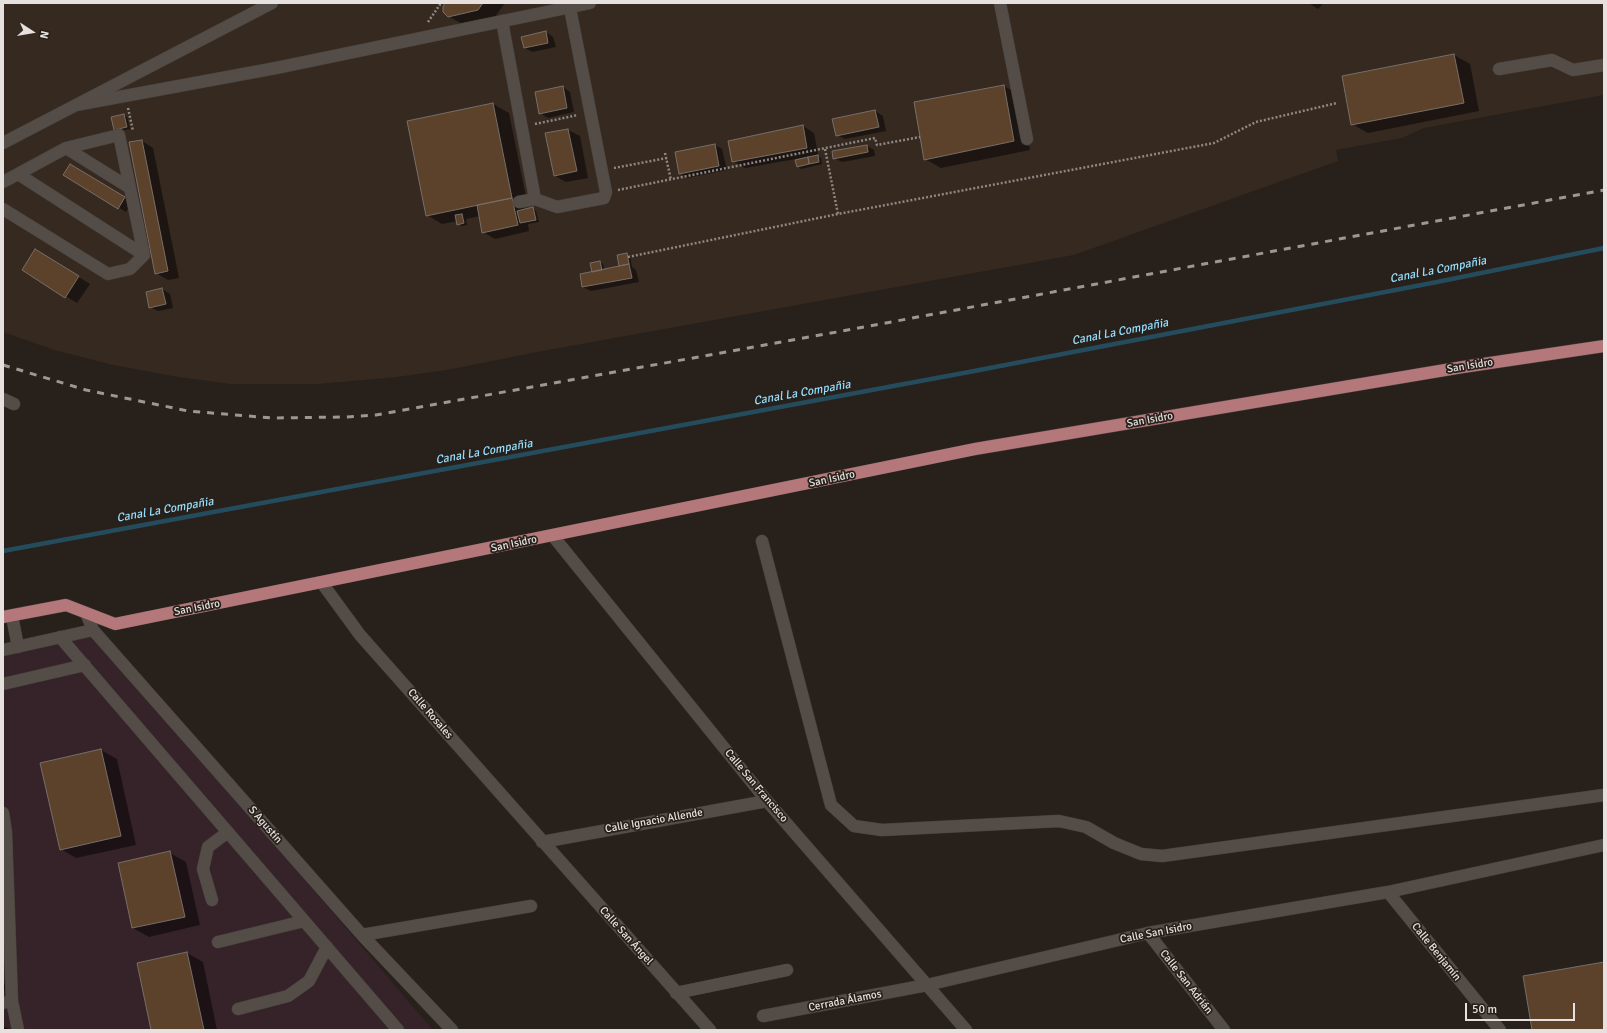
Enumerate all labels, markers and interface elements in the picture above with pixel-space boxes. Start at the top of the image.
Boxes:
north arrow [12,12,52,52]
text: N [37,30,51,40]
water label: Canal La Compañia [1388,254,1488,286]
water label: Canal La Compañia [1070,316,1170,348]
street label: San Isidro [1446,356,1494,376]
water label: Canal La Compañia [752,377,852,409]
street label: San Isidro [1126,409,1174,431]
water label: Canal La Compañia [434,436,534,468]
street label: San Isidro [808,468,856,490]
water label: Canal La Compañia [115,494,215,526]
street label: San Isidro [490,533,538,555]
street label: San Isidro [173,597,221,619]
street label: Calle Rosales [405,686,455,742]
street label: Calle San Francisco [722,747,790,825]
street label: S Agustín [245,804,285,846]
street label: Calle Ignacio Allende [604,806,704,836]
street label: Calle San Ángel [596,904,656,968]
street label: Calle San Isidro [1119,920,1193,946]
street label: Calle Benjamín [1409,920,1463,984]
street label: Calle San Adrián [1157,947,1215,1017]
street label: Cerrada Álamos [807,987,883,1015]
scale bar [1467,995,1577,1021]
text: 50 m [1472,1002,1497,1017]

